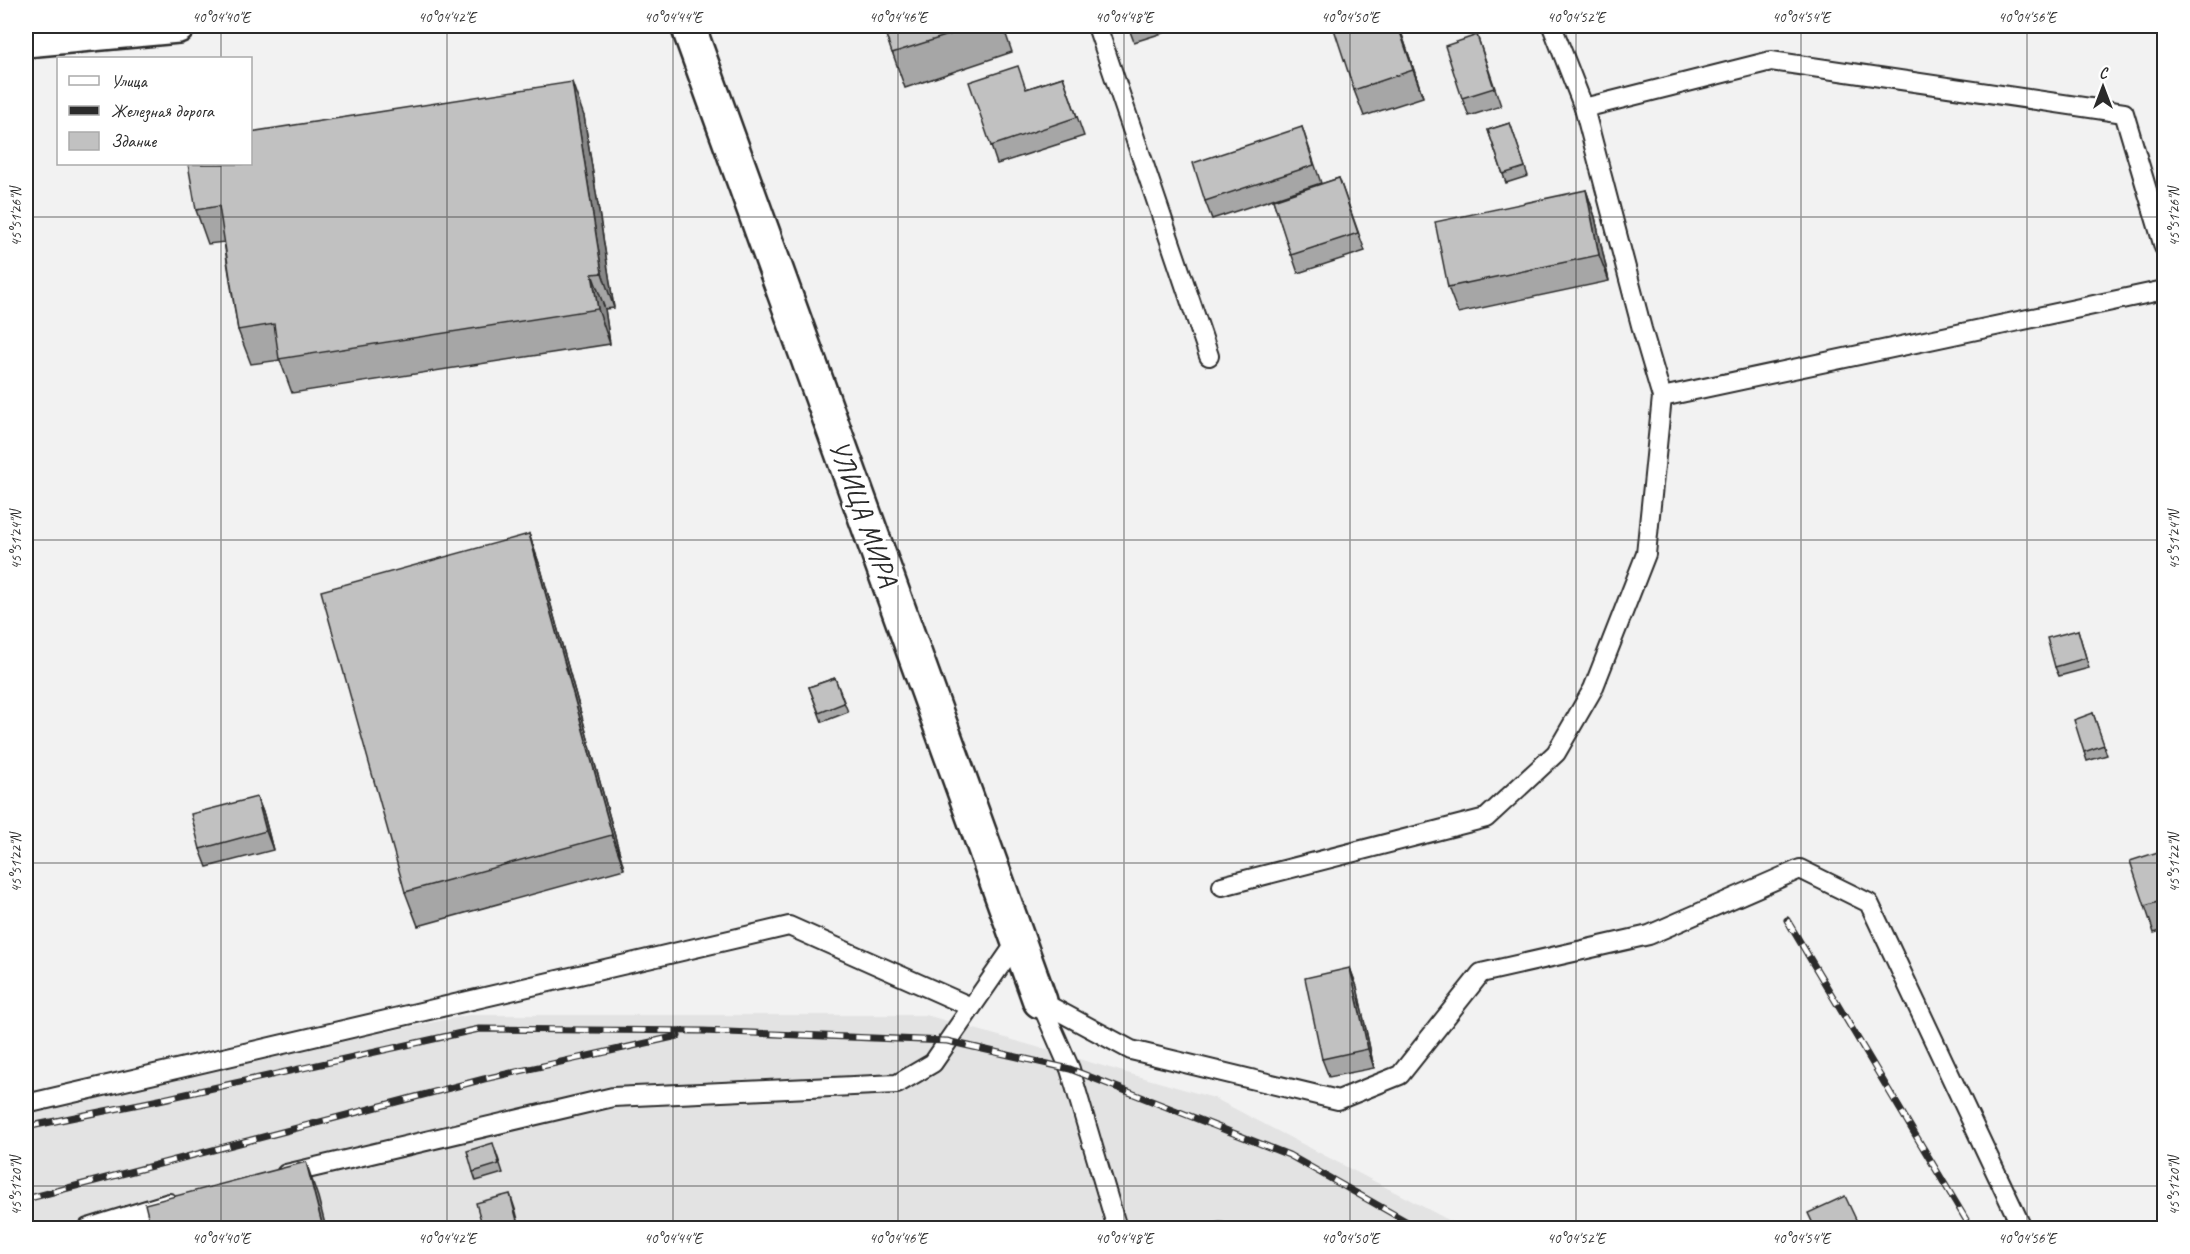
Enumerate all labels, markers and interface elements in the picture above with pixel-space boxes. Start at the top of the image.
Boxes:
text: 40°04'40"E [192,8,252,27]
text: 40°04'42"E [418,8,478,27]
text: 40°04'44"E [644,8,704,27]
text: 40°04'46"E [869,8,929,27]
text: 40°04'48"E [1095,8,1155,27]
text: 40°04'50"E [1321,8,1381,27]
text: 40°04'52"E [1547,8,1607,27]
text: 40°04'54"E [1772,8,1832,27]
text: 40°04'56"E [1998,8,2058,27]
legend [57,57,252,165]
north arrow [2073,57,2133,117]
text: С [2099,63,2109,83]
text: Улица [111,70,148,92]
text: Железная дорога [111,100,215,123]
text: Здание [111,130,157,152]
text: 45°51'26"N [7,184,26,247]
text: 45°51'26"N [2165,184,2184,247]
street label: УЛИЦА МИРА [821,435,907,592]
text: 45°51'24"N [7,507,26,570]
text: 45°51'24"N [2165,507,2184,570]
text: 45°51'22"N [7,830,26,893]
text: 45°51'22"N [2165,830,2184,893]
text: 45°51'20"N [7,1153,26,1216]
text: 45°51'20"N [2165,1153,2184,1216]
text: 40°04'40"E [192,1229,252,1248]
text: 40°04'42"E [418,1229,478,1248]
text: 40°04'44"E [644,1229,704,1248]
text: 40°04'46"E [869,1229,929,1248]
text: 40°04'48"E [1095,1229,1155,1248]
text: 40°04'50"E [1321,1229,1381,1248]
text: 40°04'52"E [1547,1229,1607,1248]
text: 40°04'54"E [1772,1229,1832,1248]
text: 40°04'56"E [1998,1229,2058,1248]

